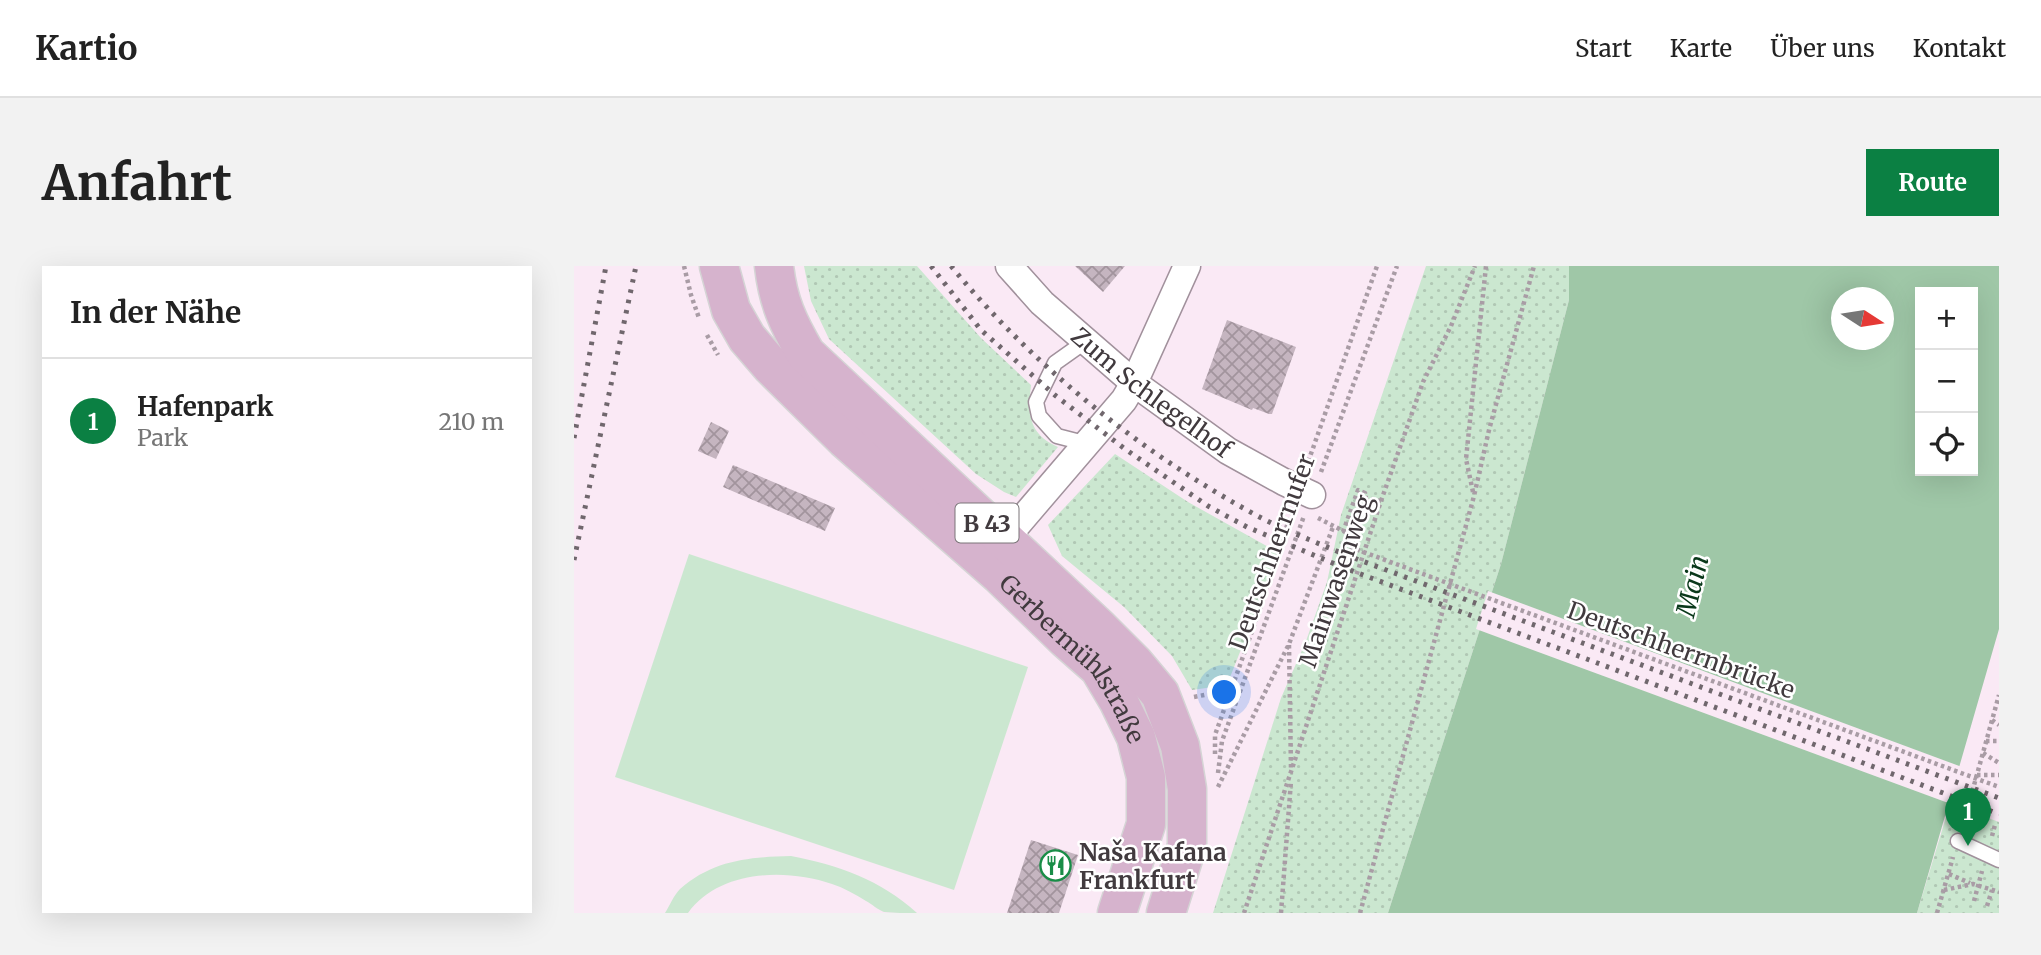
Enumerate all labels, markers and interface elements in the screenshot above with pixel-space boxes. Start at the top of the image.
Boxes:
text: Kartio [35,28,138,69]
text: Start [1575,33,1632,64]
text: Karte [1670,33,1732,64]
text: Über uns [1770,33,1875,64]
text: Kontakt [1913,33,2006,64]
button: Route [1866,149,1999,216]
text: Anfahrt [42,152,232,213]
north arrow [1831,287,1894,350]
map controls [1915,287,1978,476]
button: + [1915,287,1978,350]
text: In der Nähe [70,293,241,331]
street label: Zum Schlegelhof [1065,320,1238,465]
button: − [1915,350,1978,413]
text: Hafenpark [137,390,273,423]
text: 1 [88,407,98,436]
text: 210 m [439,407,504,436]
button: locate [1915,413,1978,476]
text: Park [137,423,188,452]
street label: Deutschherrnufer [1222,449,1322,655]
street label: Mainwasenweg [1292,490,1380,671]
road number: B 43 [956,504,1018,542]
water label: Main [1668,552,1716,621]
street label: Gerbermühlstraße [993,567,1152,748]
street label: Deutschherrnbrücke [1563,594,1799,706]
your location [1207,675,1241,709]
pin: 1 [1945,788,1991,846]
place label: Naša Kafana Frankfurt [1079,837,1227,896]
restaurant icon: Naša Kafana Frankfurt [1039,849,1073,883]

